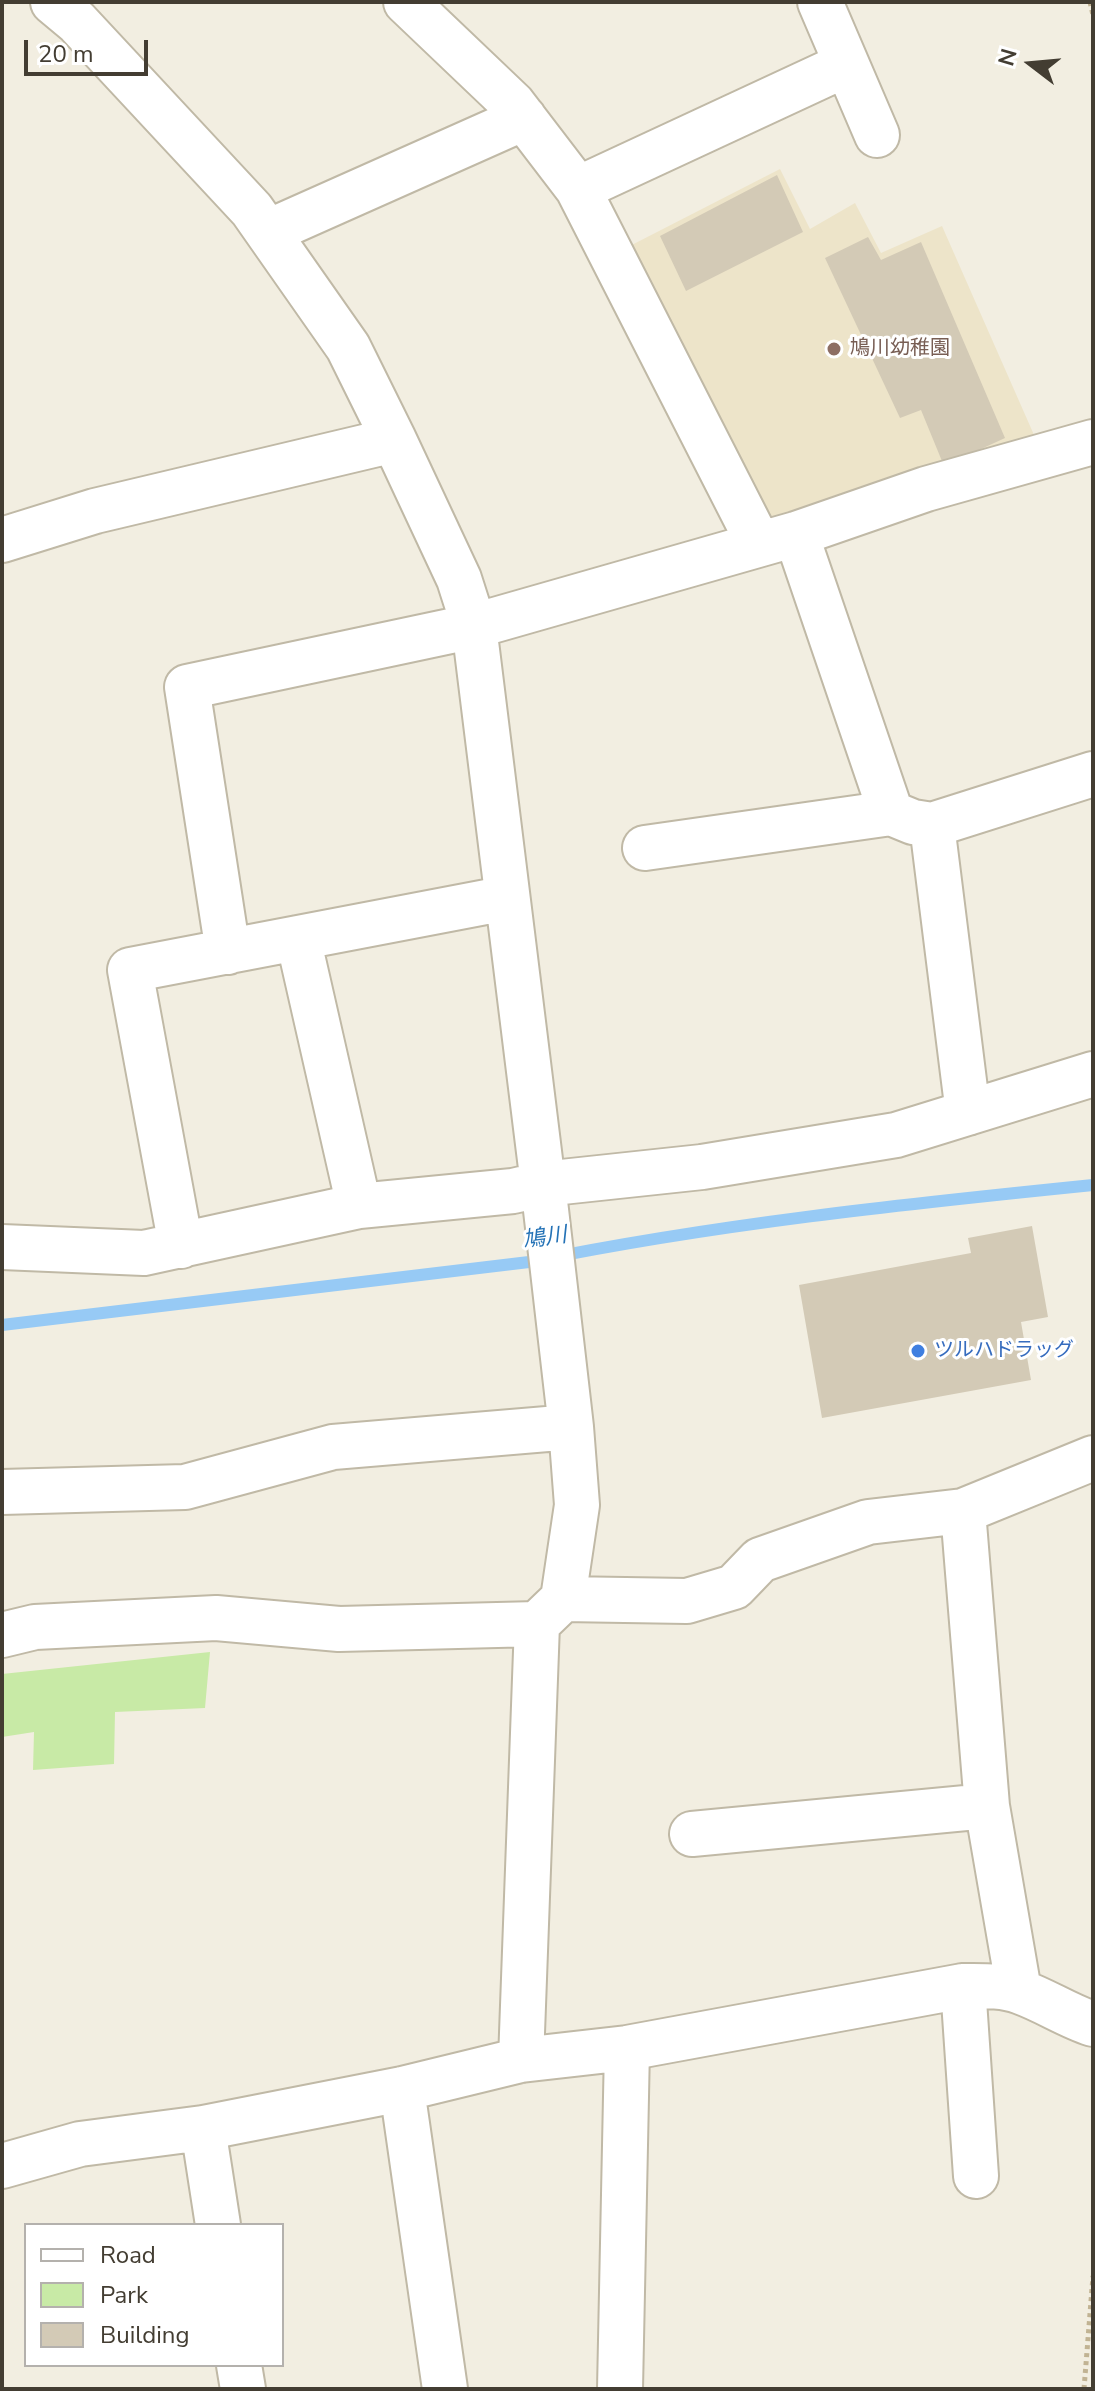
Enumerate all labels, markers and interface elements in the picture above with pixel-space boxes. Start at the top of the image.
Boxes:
scale bar [28,24,152,74]
north arrow [991,24,1071,104]
text: 20 m [38,38,94,70]
text: N [991,45,1025,69]
place label: 鳩川幼稚園 [850,337,950,361]
marker: 鳩川幼稚園 [825,340,843,358]
water label: 鳩川 [521,1223,569,1255]
place label: ツルハドラッグ [934,1339,1074,1363]
marker: ツルハドラッグ [909,1342,927,1360]
legend [24,2223,284,2367]
text: Road [100,2239,156,2271]
text: Park [100,2279,148,2311]
text: Building [100,2319,190,2351]

